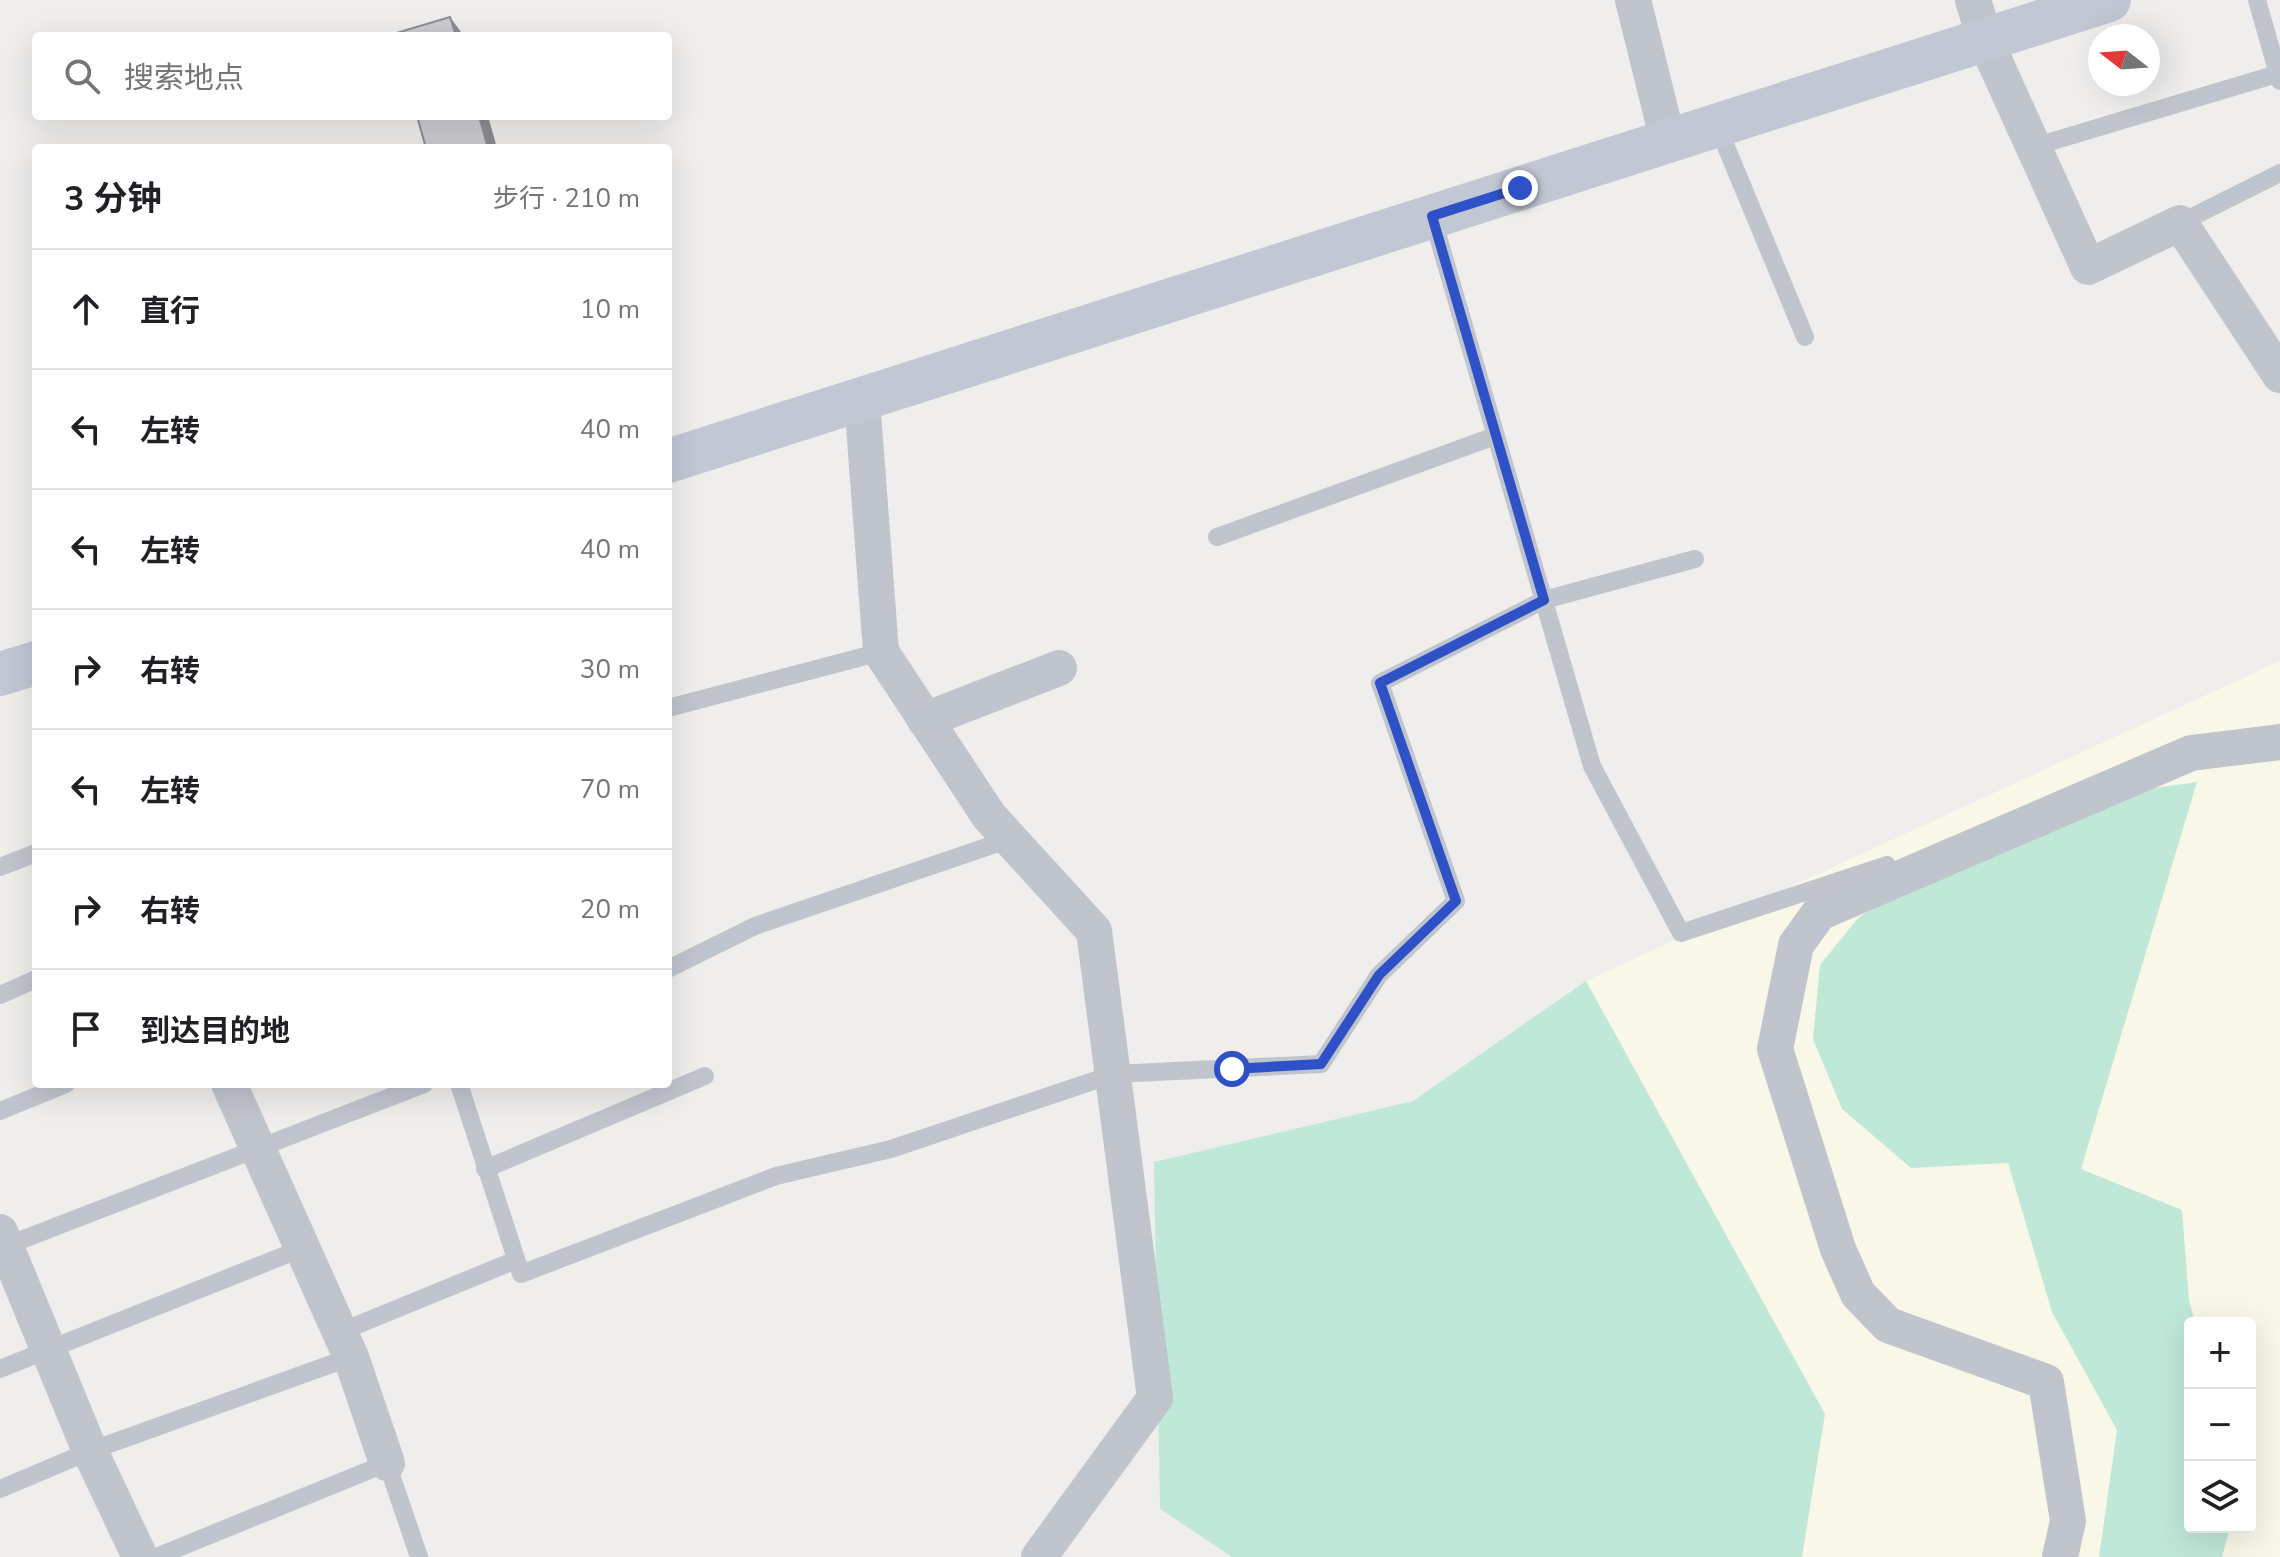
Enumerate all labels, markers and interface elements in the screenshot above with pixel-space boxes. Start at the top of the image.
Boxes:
north arrow [2088,24,2160,96]
search box [32,32,672,120]
icon: search [60,54,104,98]
text: 搜索地点 [124,58,244,99]
route end [1502,170,1538,206]
text: 3 分钟 [64,176,162,222]
text: 步行 · 210 m [493,181,640,216]
icon: ahead [64,287,108,331]
text: 直行 [140,291,200,332]
text: 10 m [580,292,640,327]
icon: left [64,407,108,451]
text: 左转 [140,411,200,452]
text: 40 m [580,412,640,447]
icon: left [64,527,108,571]
text: 左转 [140,531,200,572]
text: 40 m [580,532,640,567]
icon: right [64,647,108,691]
text: 右转 [140,651,200,692]
text: 30 m [580,652,640,687]
icon: left [64,767,108,811]
text: 左转 [140,771,200,812]
text: 70 m [580,772,640,807]
icon: right [64,887,108,931]
text: 右转 [140,891,200,932]
text: 20 m [580,892,640,927]
icon: arrive [64,1007,108,1051]
text: 到达目的地 [140,1011,290,1052]
route start [1214,1051,1250,1087]
map controls [2184,1317,2256,1533]
button: + [2184,1317,2256,1389]
button: − [2184,1389,2256,1461]
button: layers [2184,1461,2256,1533]

